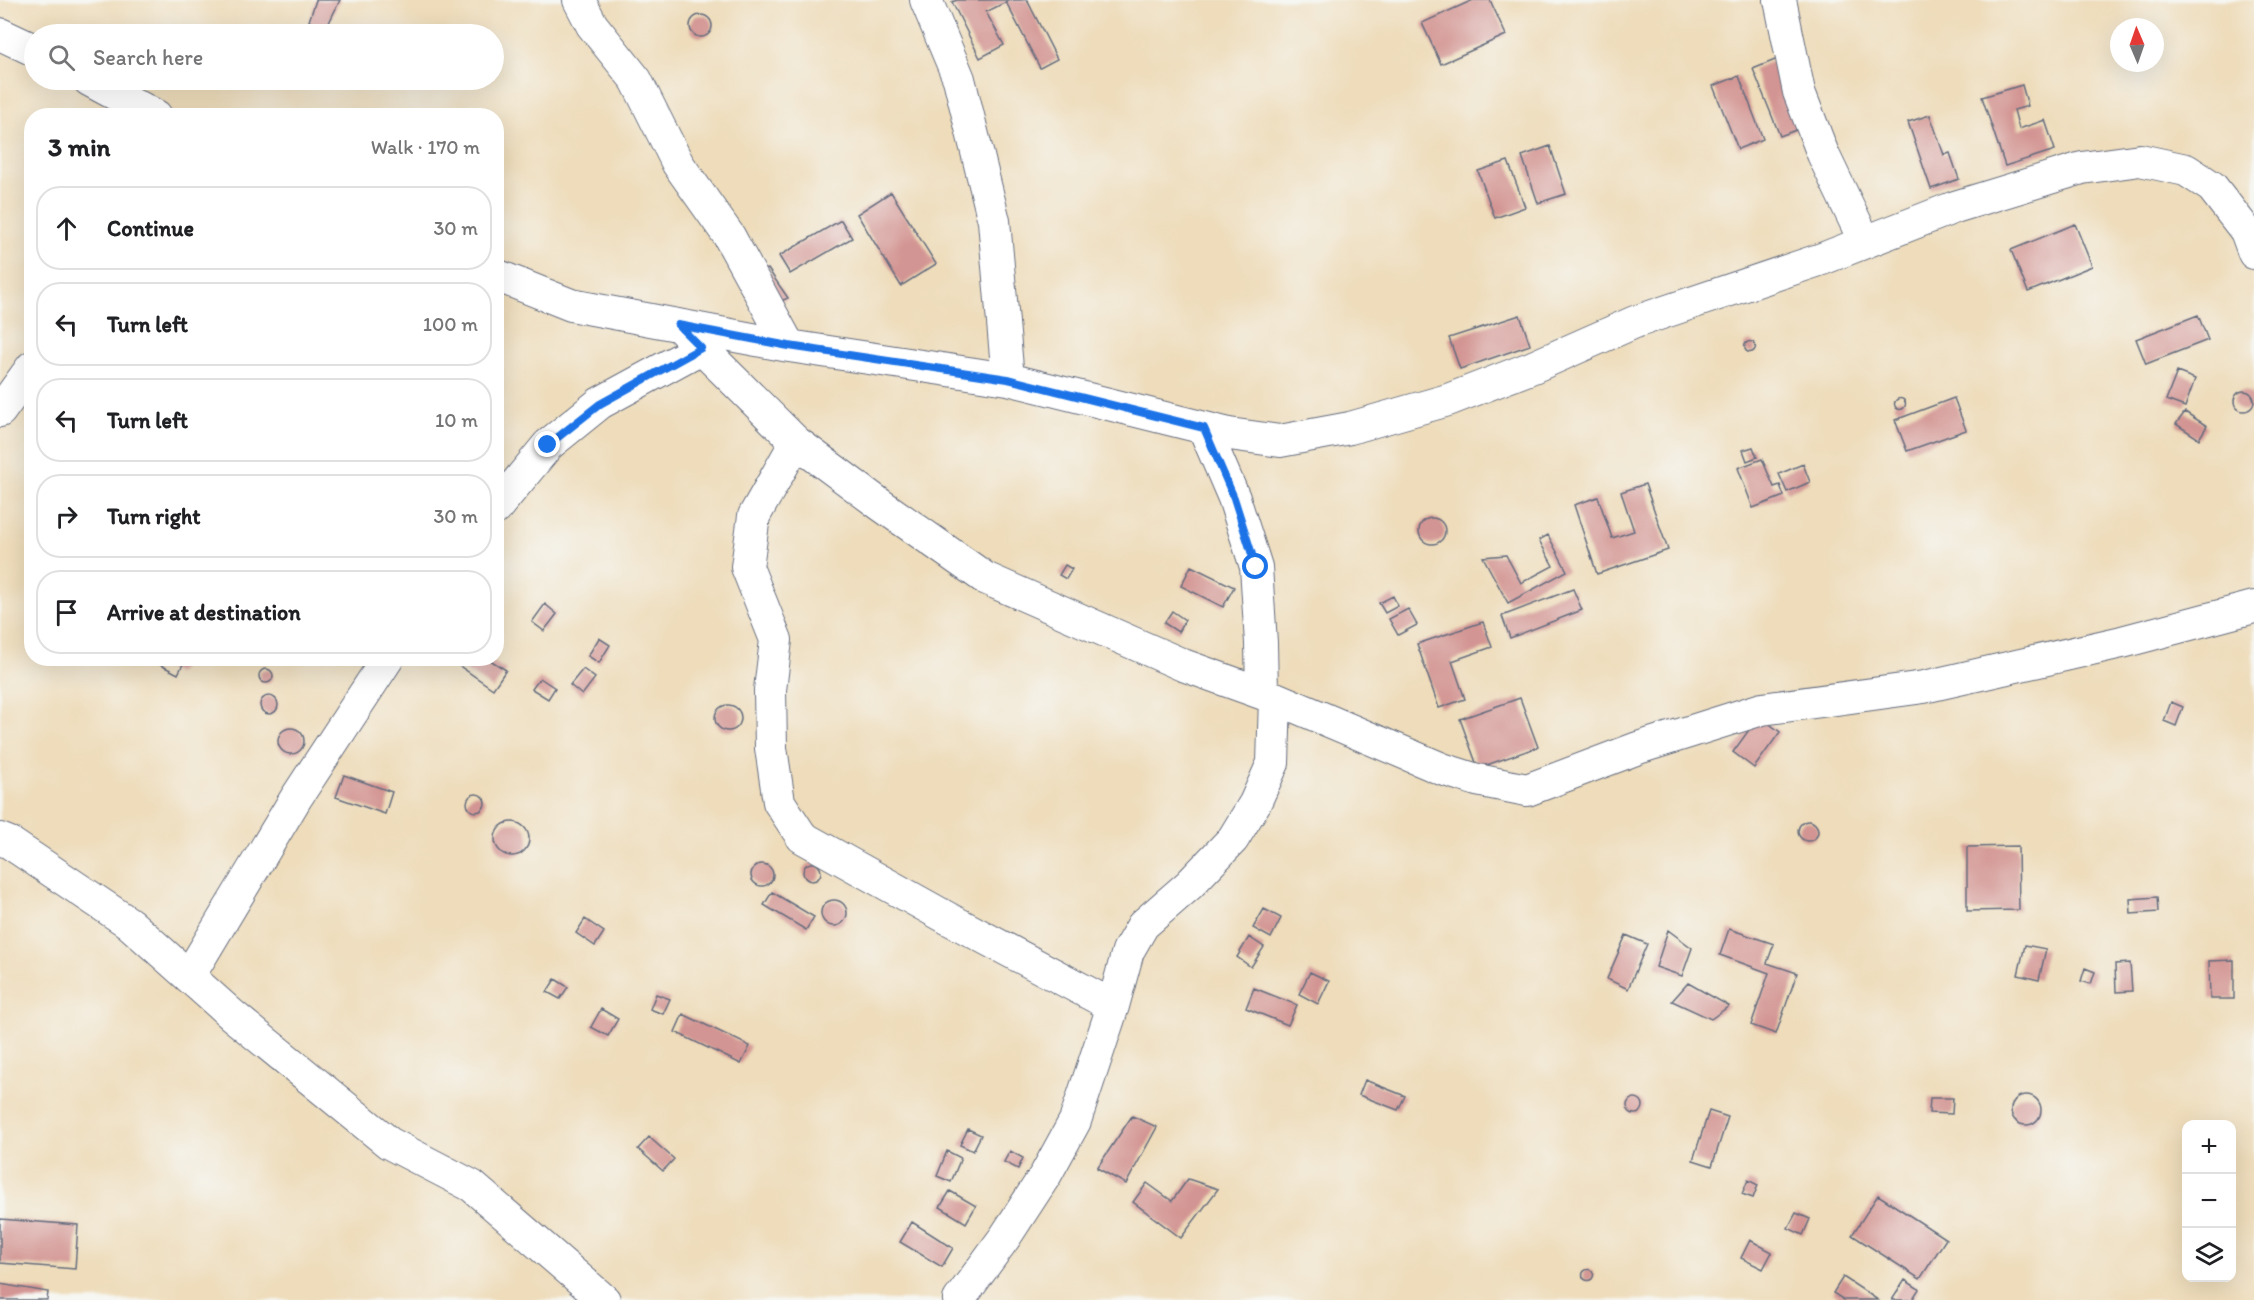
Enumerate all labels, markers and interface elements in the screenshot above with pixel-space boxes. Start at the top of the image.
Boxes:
north arrow [2110,18,2164,72]
search box [24,24,504,90]
icon: search [45,41,78,74]
text: Search here [93,44,203,71]
text: 3 min [48,131,110,163]
text: Walk · 170 m [371,135,480,159]
icon: ahead [50,212,83,245]
text: Continue [107,215,194,242]
text: 30 m [433,216,478,240]
icon: left [50,308,83,341]
text: Turn left [107,311,188,338]
text: 100 m [423,312,478,336]
icon: left [50,404,83,437]
text: Turn left [107,407,188,434]
text: 10 m [435,408,478,432]
route end [534,431,560,457]
icon: right [50,500,83,533]
text: Turn right [107,503,201,530]
text: 30 m [433,504,478,528]
route start [1242,553,1268,579]
icon: arrive [50,596,83,629]
text: Arrive at destination [107,599,301,626]
map controls [2182,1120,2236,1282]
button: + [2182,1120,2236,1174]
button: − [2182,1174,2236,1228]
button: layers [2182,1228,2236,1282]

